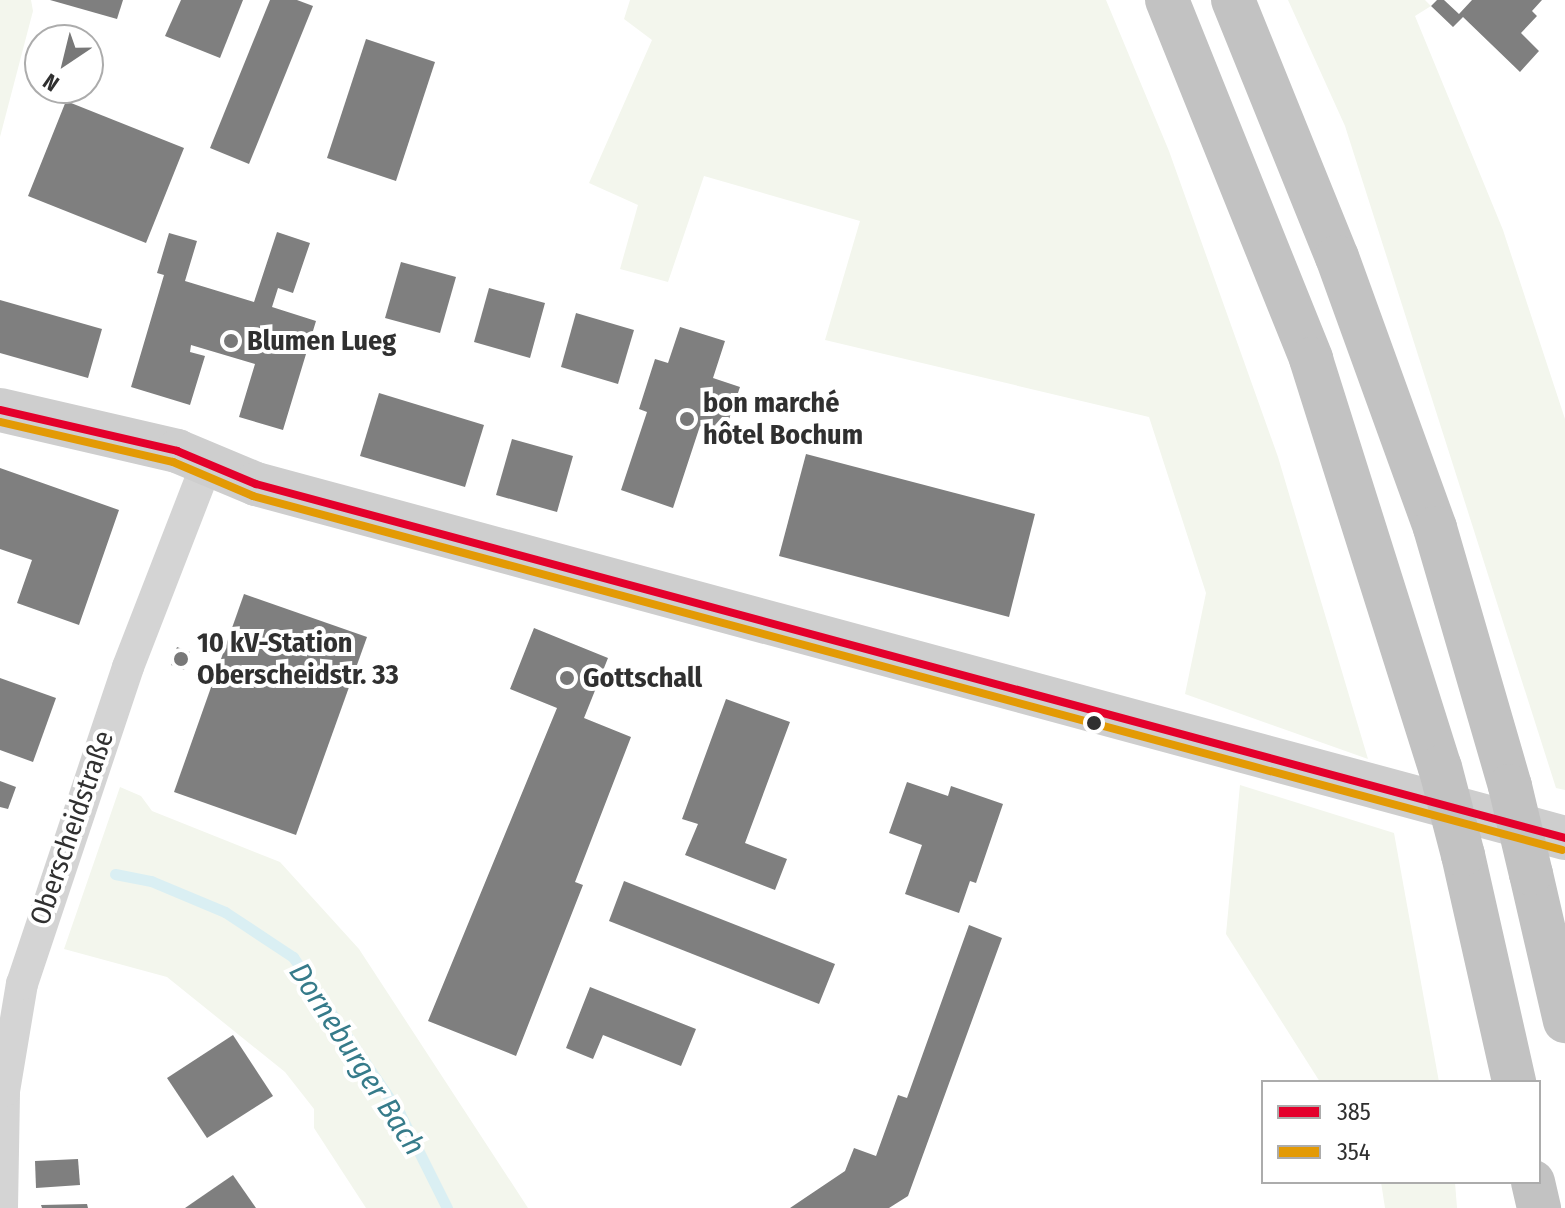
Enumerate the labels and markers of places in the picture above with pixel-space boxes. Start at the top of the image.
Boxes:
place label: Blumen Lueg [247,324,396,358]
marker: Blumen Lueg [222,332,240,350]
place label: bon marché hôtel Bochum [703,386,863,452]
marker: bon marché hôtel Bochum [678,410,696,428]
place label: 10 kV-Station Oberscheidstr. 33 [197,626,399,692]
marker: 10 kV-Station Oberscheidstr. 33 [172,650,190,668]
place label: Gottschall [583,661,702,695]
marker: Gottschall [558,669,576,687]
unlabelled marker [1086,715,1102,731]

